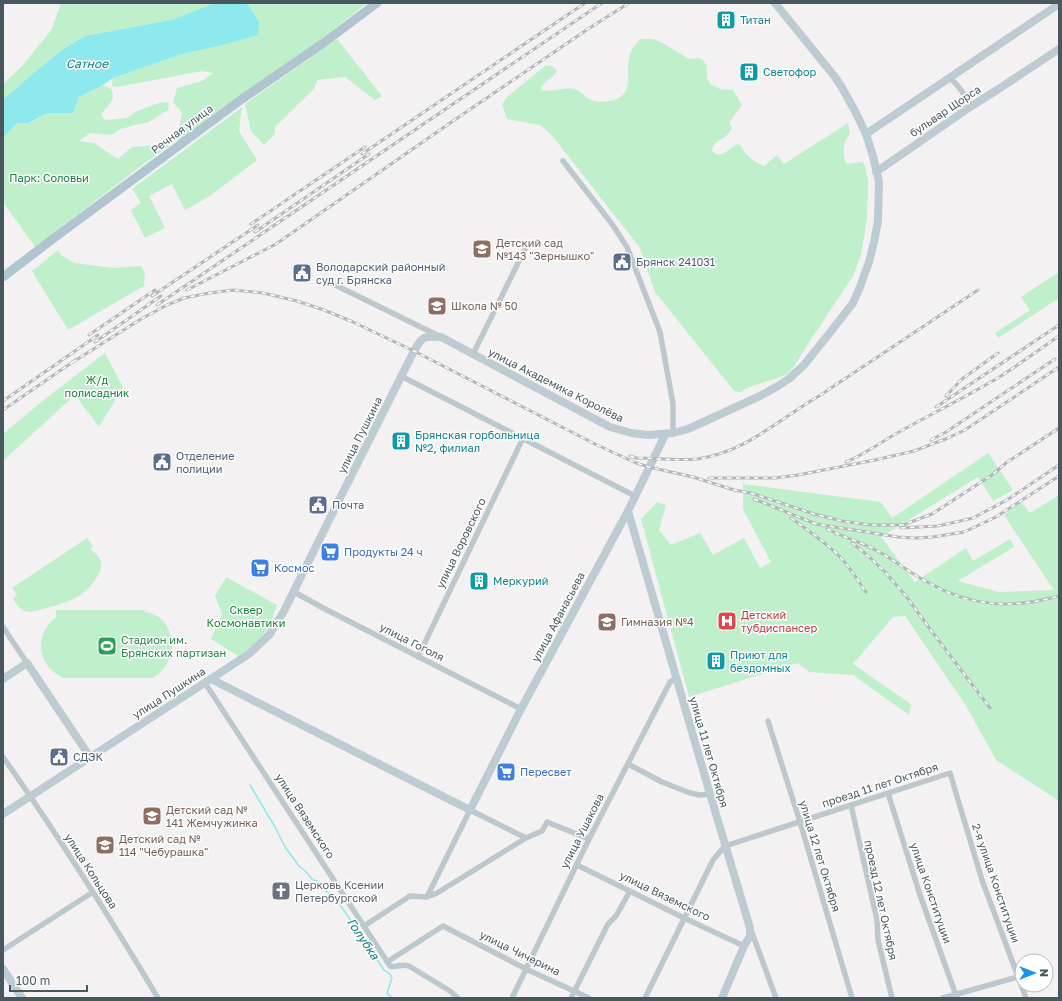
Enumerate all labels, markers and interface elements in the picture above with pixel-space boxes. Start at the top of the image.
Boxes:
building icon: Титан [715,9,737,31]
place label: Титан [740,13,771,26]
water label: Сатное [66,56,109,71]
building icon: Светофор [738,61,760,83]
place label: Светофор [763,65,817,78]
street label: бульвар Щорса [907,82,983,139]
street label: Речная улица [148,101,215,156]
park label: Парк: Соловьи [9,171,89,184]
place label: Детский сад №143 "Зернышко" [496,236,594,262]
school or university icon: Детский сад №143 "Зернышко" [471,238,493,260]
public building icon: Брянск 241031 [611,251,633,273]
place label: Брянск 241031 [636,255,715,268]
place label: Володарский районный суд г. Брянска [316,260,445,286]
public building icon: Володарский районный суд г. Брянска [291,262,313,284]
school or university icon: Школа № 50 [426,295,448,317]
place label: Школа № 50 [451,299,518,312]
street label: улица Академика Королёва [486,345,626,424]
park label: Ж/д полисадник [65,373,130,399]
street label: улица Пушкина [335,394,384,475]
place label: Брянская горбольница №2, филиал [415,428,540,454]
building icon: Брянская горбольница №2, филиал [390,430,412,452]
place label: Отделение полиции [176,449,235,475]
public building icon: Отделение полиции [151,451,173,473]
public building icon: Почта [307,494,329,516]
street label: улица Воровского [433,495,488,590]
place label: Почта [332,498,364,511]
supermarket icon: Продукты 24 ч [319,541,341,563]
place label: Продукты 24 ч [344,545,423,558]
supermarket icon: Космос [249,557,271,579]
place label: Космос [274,561,315,574]
street label: улица Афанасьева [528,569,587,664]
building icon: Меркурий [468,570,490,592]
place label: Меркурий [493,574,548,587]
park label: Сквер Космонавтики [207,603,285,629]
place label: Детский тубдиспансер [741,608,817,634]
hospital icon: Детский тубдиспансер [716,610,738,632]
school or university icon: Гимназия №4 [596,611,618,633]
place label: Гимназия №4 [621,615,694,628]
street label: улица Гоголя [378,620,447,663]
place label: Стадион им. Брянских партизан [121,633,226,659]
sports icon: Стадион им. Брянских партизан [96,635,118,657]
place label: Приют для бездомных [730,648,791,674]
building icon: Приют для бездомных [705,650,727,672]
street label: улица Пушкина [130,664,208,721]
street label: улица 11 лет Октября [687,695,732,809]
public building icon: СДЭК [48,746,70,768]
place label: СДЭК [73,750,104,763]
street label: проезд 11 лет Октября [820,760,940,809]
supermarket icon: Пересвет [495,761,517,783]
place label: Пересвет [520,765,572,778]
street label: улица Вяземского [273,771,338,861]
street label: улица Ушакова [557,791,606,870]
street label: улица 12 лет Октября [797,799,844,913]
place label: Детский сад № 141 Жемчужинка [166,803,258,829]
school or university icon: Детский сад № 141 Жемчужинка [141,805,163,827]
street label: 2-я улица Конституции [970,821,1023,944]
street label: улица Кольцова [62,831,121,911]
place label: Детский сад № 114 "Чебурашка" [119,832,208,858]
school or university icon: Детский сад № 114 "Чебурашка" [94,834,116,856]
street label: проезд 12 лет Октября [862,839,901,961]
street label: улица Конституции [908,841,955,945]
street label: улица Вяземского [618,868,713,923]
place label: Церковь Ксении Петербургской [295,878,384,904]
church icon: Церковь Ксении Петербургской [270,880,292,902]
water label: Голубка [344,915,383,963]
street label: улица Чичерина [478,927,563,978]
north arrow [1014,953,1054,993]
scale bar [10,967,87,993]
text: N [1038,969,1051,977]
text: 100 m [16,973,50,988]

